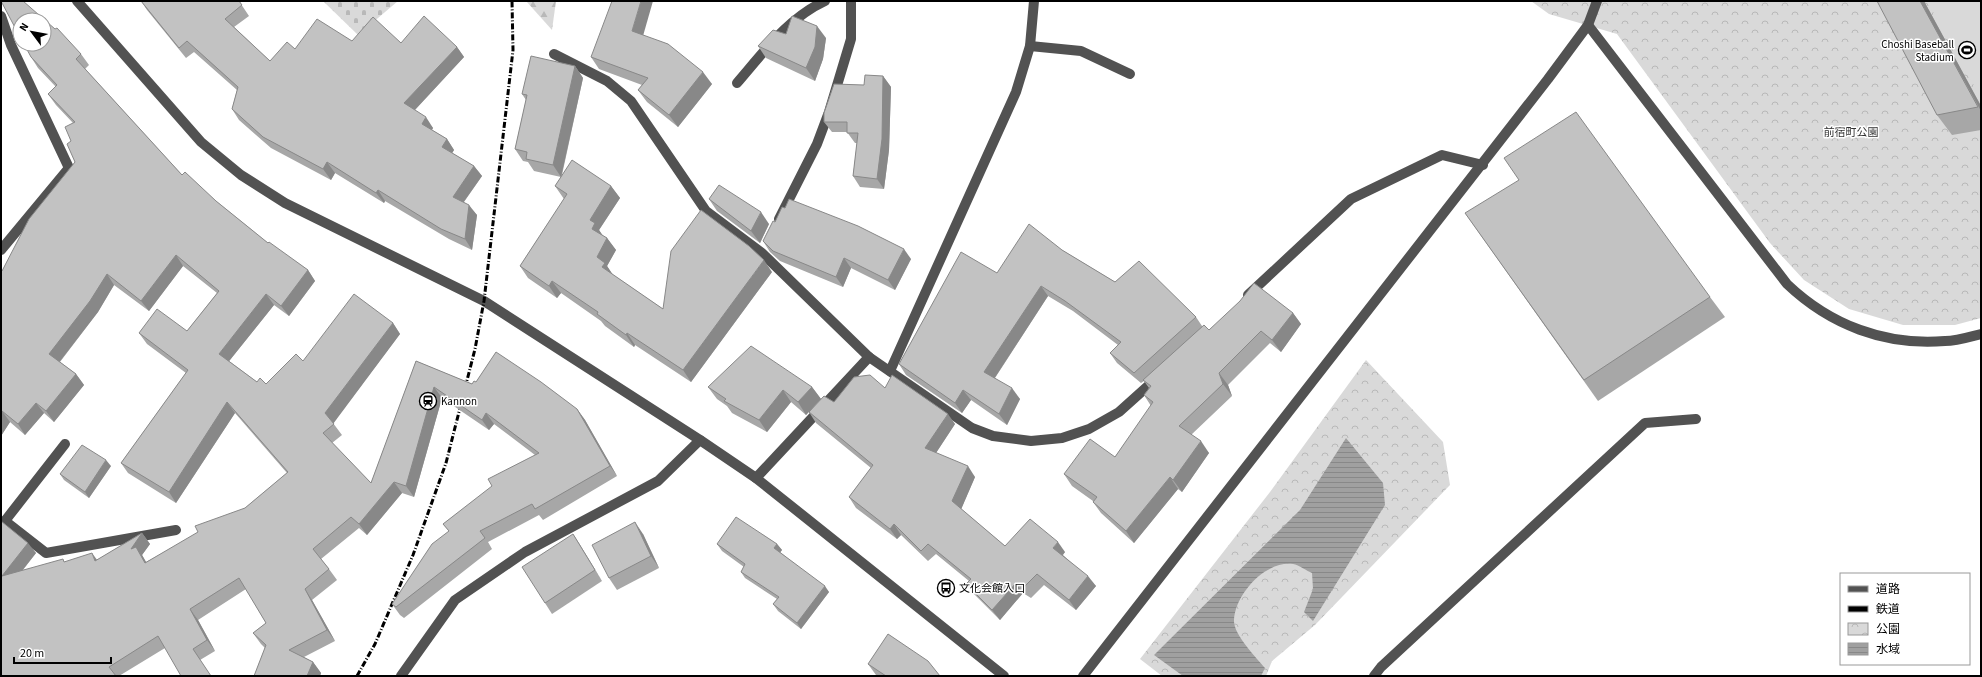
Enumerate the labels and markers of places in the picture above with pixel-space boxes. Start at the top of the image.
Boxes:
place label: Choshi Baseball Stadium [1881,37,1954,65]
sports icon: Choshi Baseball Stadium [1957,40,1977,60]
station icon: Kannon [418,391,438,411]
place label: Kannon [441,394,477,409]
bus stop icon: 文化会館入口 [936,578,956,598]
place label: 文化会館入口 [959,581,1025,596]

